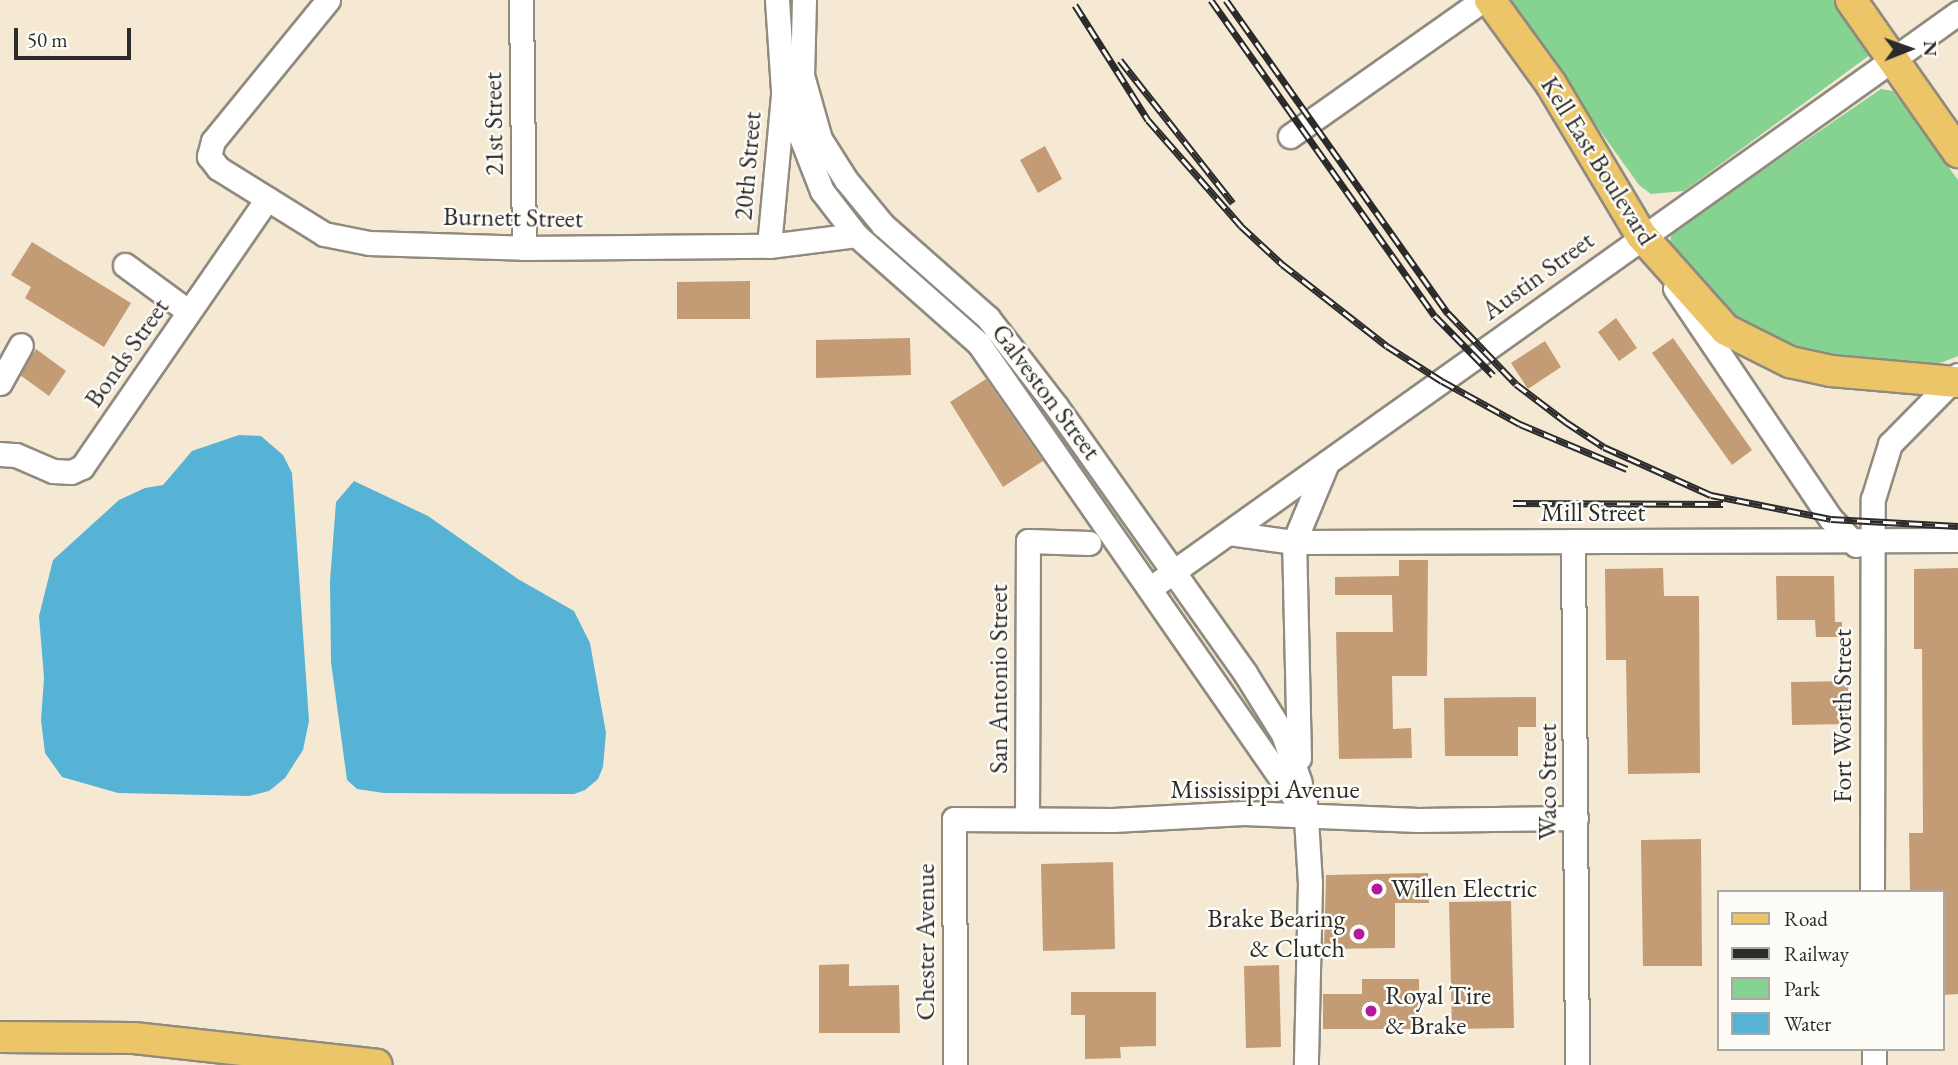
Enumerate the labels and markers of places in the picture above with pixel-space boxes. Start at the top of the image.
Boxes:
place label: Willen Electric [1391,873,1537,905]
marker: Willen Electric [1369,881,1385,897]
place label: Brake Bearing & Clutch [1207,903,1345,964]
marker: Brake Bearing & Clutch [1351,926,1367,942]
place label: Royal Tire & Brake [1385,980,1491,1042]
marker: Royal Tire & Brake [1363,1003,1379,1019]

